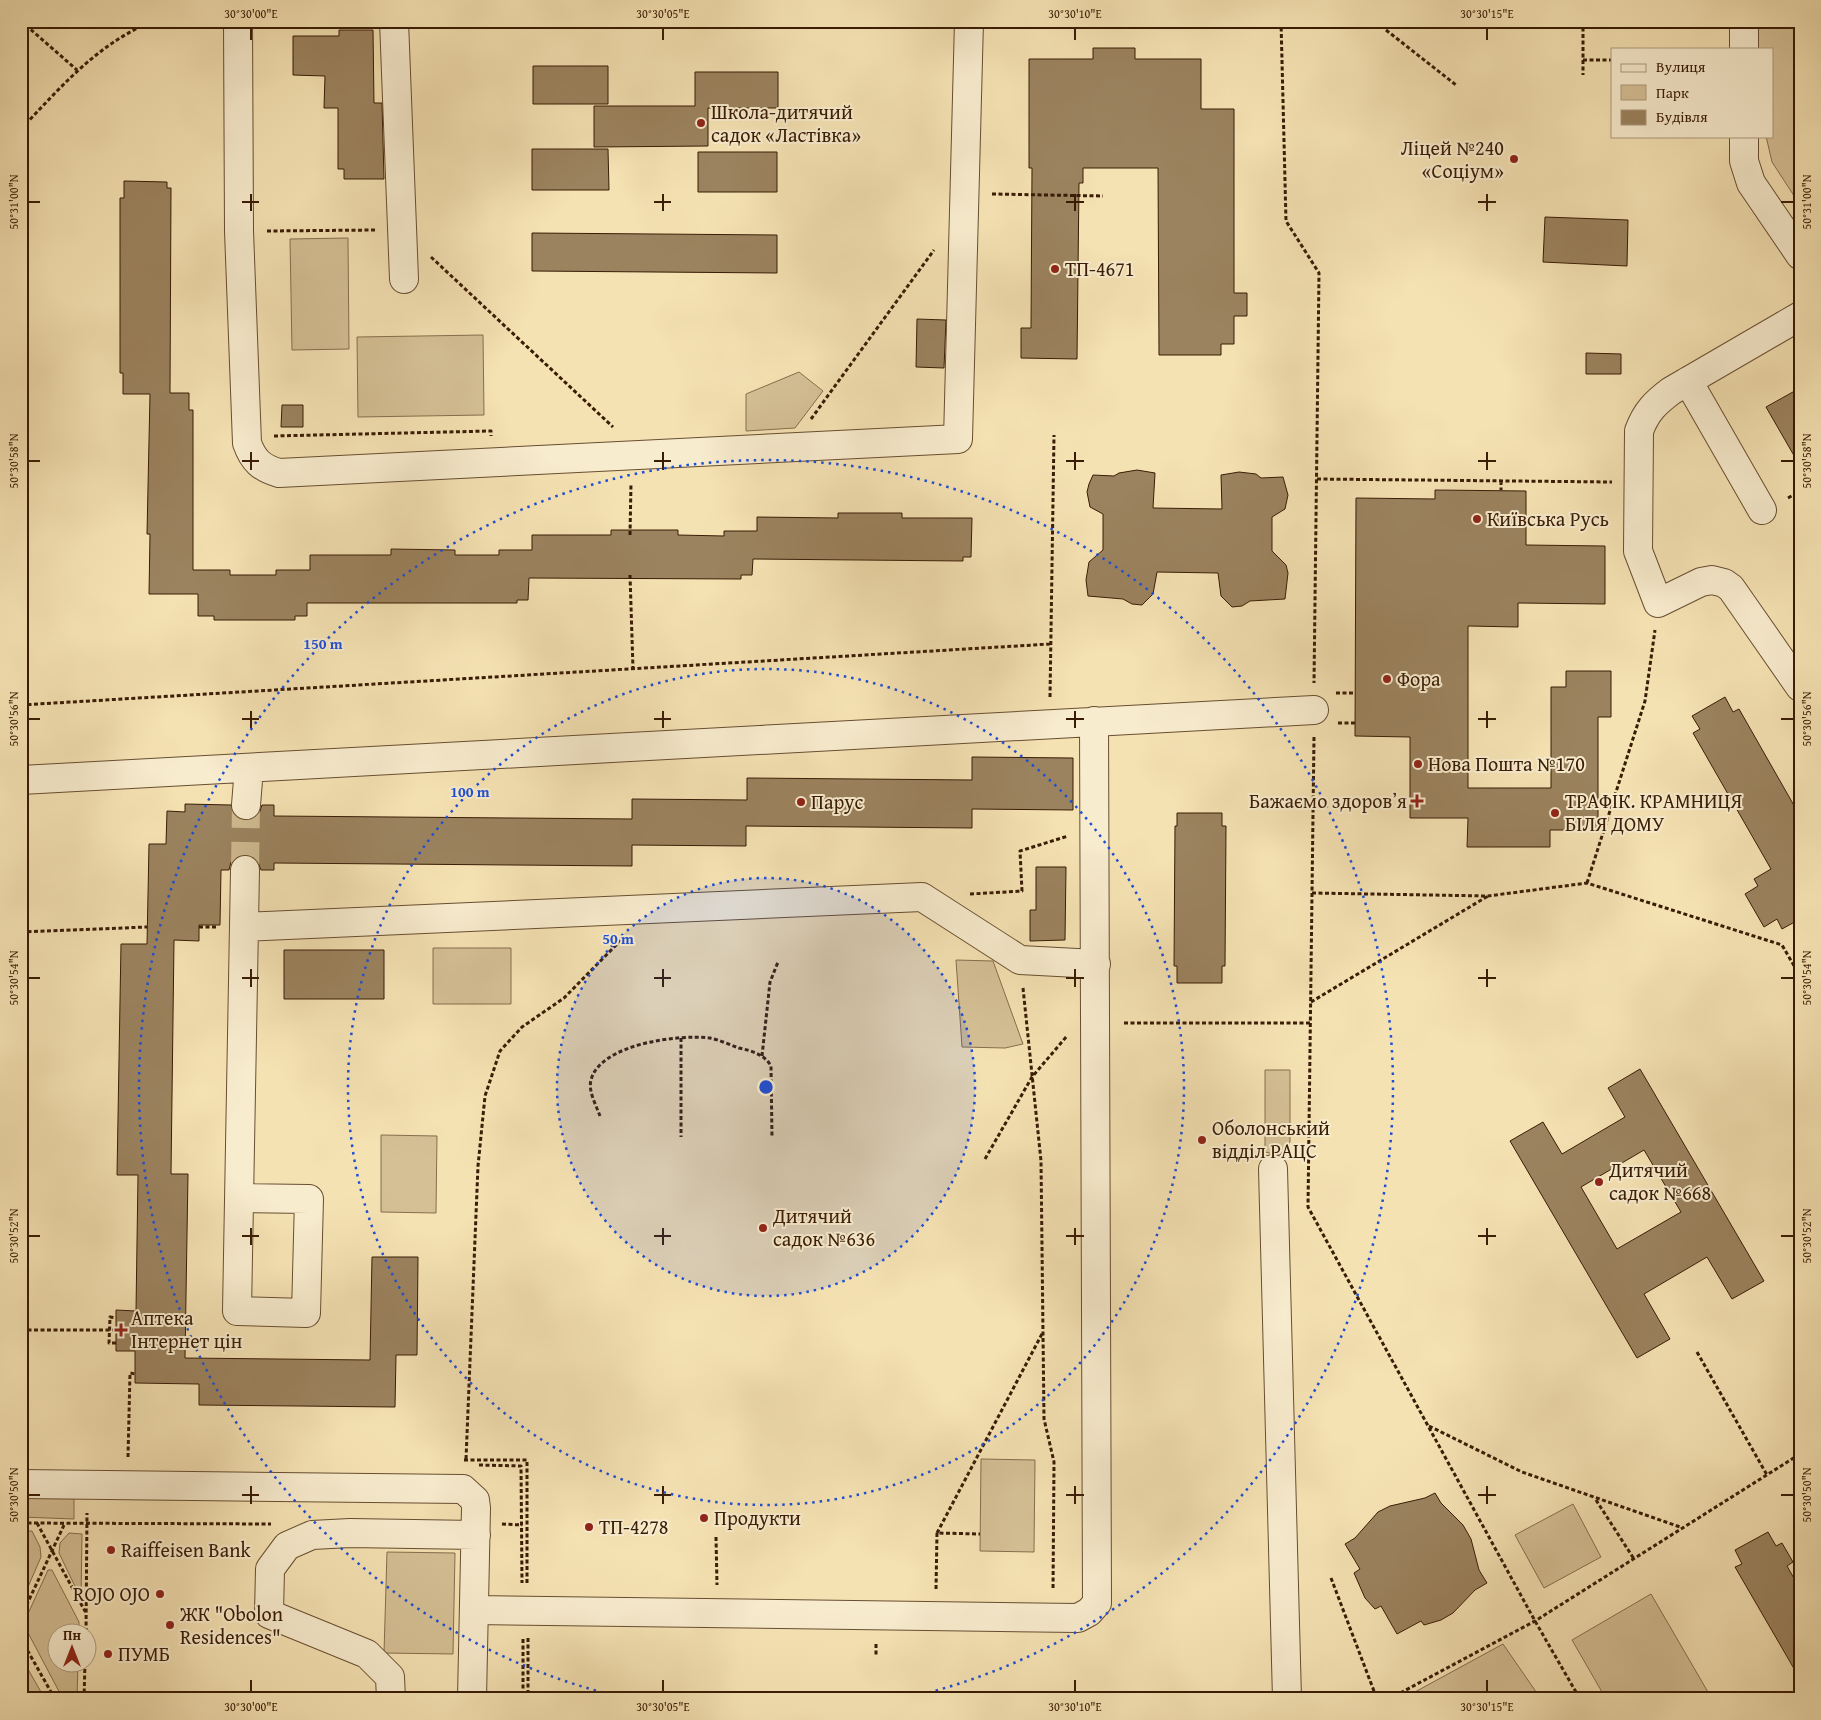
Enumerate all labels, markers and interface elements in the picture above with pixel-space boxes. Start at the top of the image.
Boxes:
text: 30°30'00"E [224,5,278,22]
text: 30°30'05"E [636,5,690,22]
text: 30°30'10"E [1048,5,1102,22]
text: 30°30'15"E [1460,5,1514,22]
legend [1611,48,1774,138]
text: Вулиця [1656,56,1706,77]
text: Парк [1656,82,1689,103]
place label: Школа-дитячий садок «Ластівка» [711,97,861,149]
text: Будівля [1656,106,1708,127]
marker: Школа-дитячий садок «Ластівка» [695,117,707,129]
place label: Ліцей №240 «Соціум» [1401,133,1504,185]
marker: Ліцей №240 «Соціум» [1508,153,1520,165]
text: 50°31'00"N [5,174,22,230]
text: 50°31'00"N [1798,174,1815,230]
place label: ТП-4671 [1065,254,1134,283]
marker: ТП-4671 [1049,263,1061,275]
text: 50°30'58"N [5,433,22,489]
text: 50°30'58"N [1798,433,1815,489]
place label: Київська Русь [1487,504,1609,533]
marker: Київська Русь [1471,513,1483,525]
text: 150 m [303,633,343,654]
place label: Фора [1397,664,1441,693]
marker: Фора [1381,673,1393,685]
text: 50°30'56"N [5,691,22,747]
text: 50°30'56"N [1798,691,1815,747]
place label: Нова Пошта №170 [1428,749,1585,778]
marker: Нова Пошта №170 [1412,758,1424,770]
text: 100 m [450,781,490,802]
place label: Бажаємо здоровʼя [1249,786,1407,815]
place label: ТРАФІК. КРАМНИЦЯ БІЛЯ ДОМУ [1565,786,1742,838]
place label: Парус [811,787,863,816]
marker: Бажаємо здоровʼя [1411,795,1423,807]
marker: Парус [795,796,807,808]
marker: ТРАФІК. КРАМНИЦЯ БІЛЯ ДОМУ [1549,807,1561,819]
text: 50 m [602,928,634,949]
text: 50°30'54"N [5,950,22,1006]
text: 50°30'54"N [1798,950,1815,1006]
centre of rings [757,1078,775,1096]
place label: Оболонський відділ РАЦС [1212,1113,1330,1165]
marker: Оболонський відділ РАЦС [1196,1134,1208,1146]
place label: Дитячий садок №668 [1608,1155,1711,1207]
marker: Дитячий садок №668 [1593,1176,1605,1188]
place label: Дитячий садок №636 [772,1201,875,1253]
text: 50°30'52"N [5,1208,22,1264]
text: 50°30'52"N [1798,1208,1815,1264]
marker: Дитячий садок №636 [757,1222,769,1234]
place label: Аптека Інтернет цін [131,1303,243,1355]
marker: Аптека Інтернет цін [115,1324,127,1336]
text: 50°30'50"N [5,1467,22,1523]
text: 50°30'50"N [1798,1467,1815,1523]
place label: Продукти [714,1503,801,1532]
place label: ТП-4278 [599,1512,668,1541]
marker: Продукти [698,1512,710,1524]
marker: ТП-4278 [583,1521,595,1533]
place label: Raiffeisen Bank [121,1535,251,1564]
marker: Raiffeisen Bank [105,1544,117,1556]
place label: ROJO OJO [73,1579,150,1608]
marker: ROJO OJO [154,1588,166,1600]
place label: ЖК "Obolon Residences" [179,1599,283,1651]
marker: ЖК "Obolon Residences" [164,1619,176,1631]
north arrow [48,1622,98,1672]
text: Пн [63,1625,81,1645]
place label: ПУМБ [118,1639,170,1668]
marker: ПУМБ [102,1648,114,1660]
text: 30°30'00"E [224,1698,278,1715]
text: 30°30'05"E [636,1698,690,1715]
text: 30°30'10"E [1048,1698,1102,1715]
text: 30°30'15"E [1460,1698,1514,1715]

